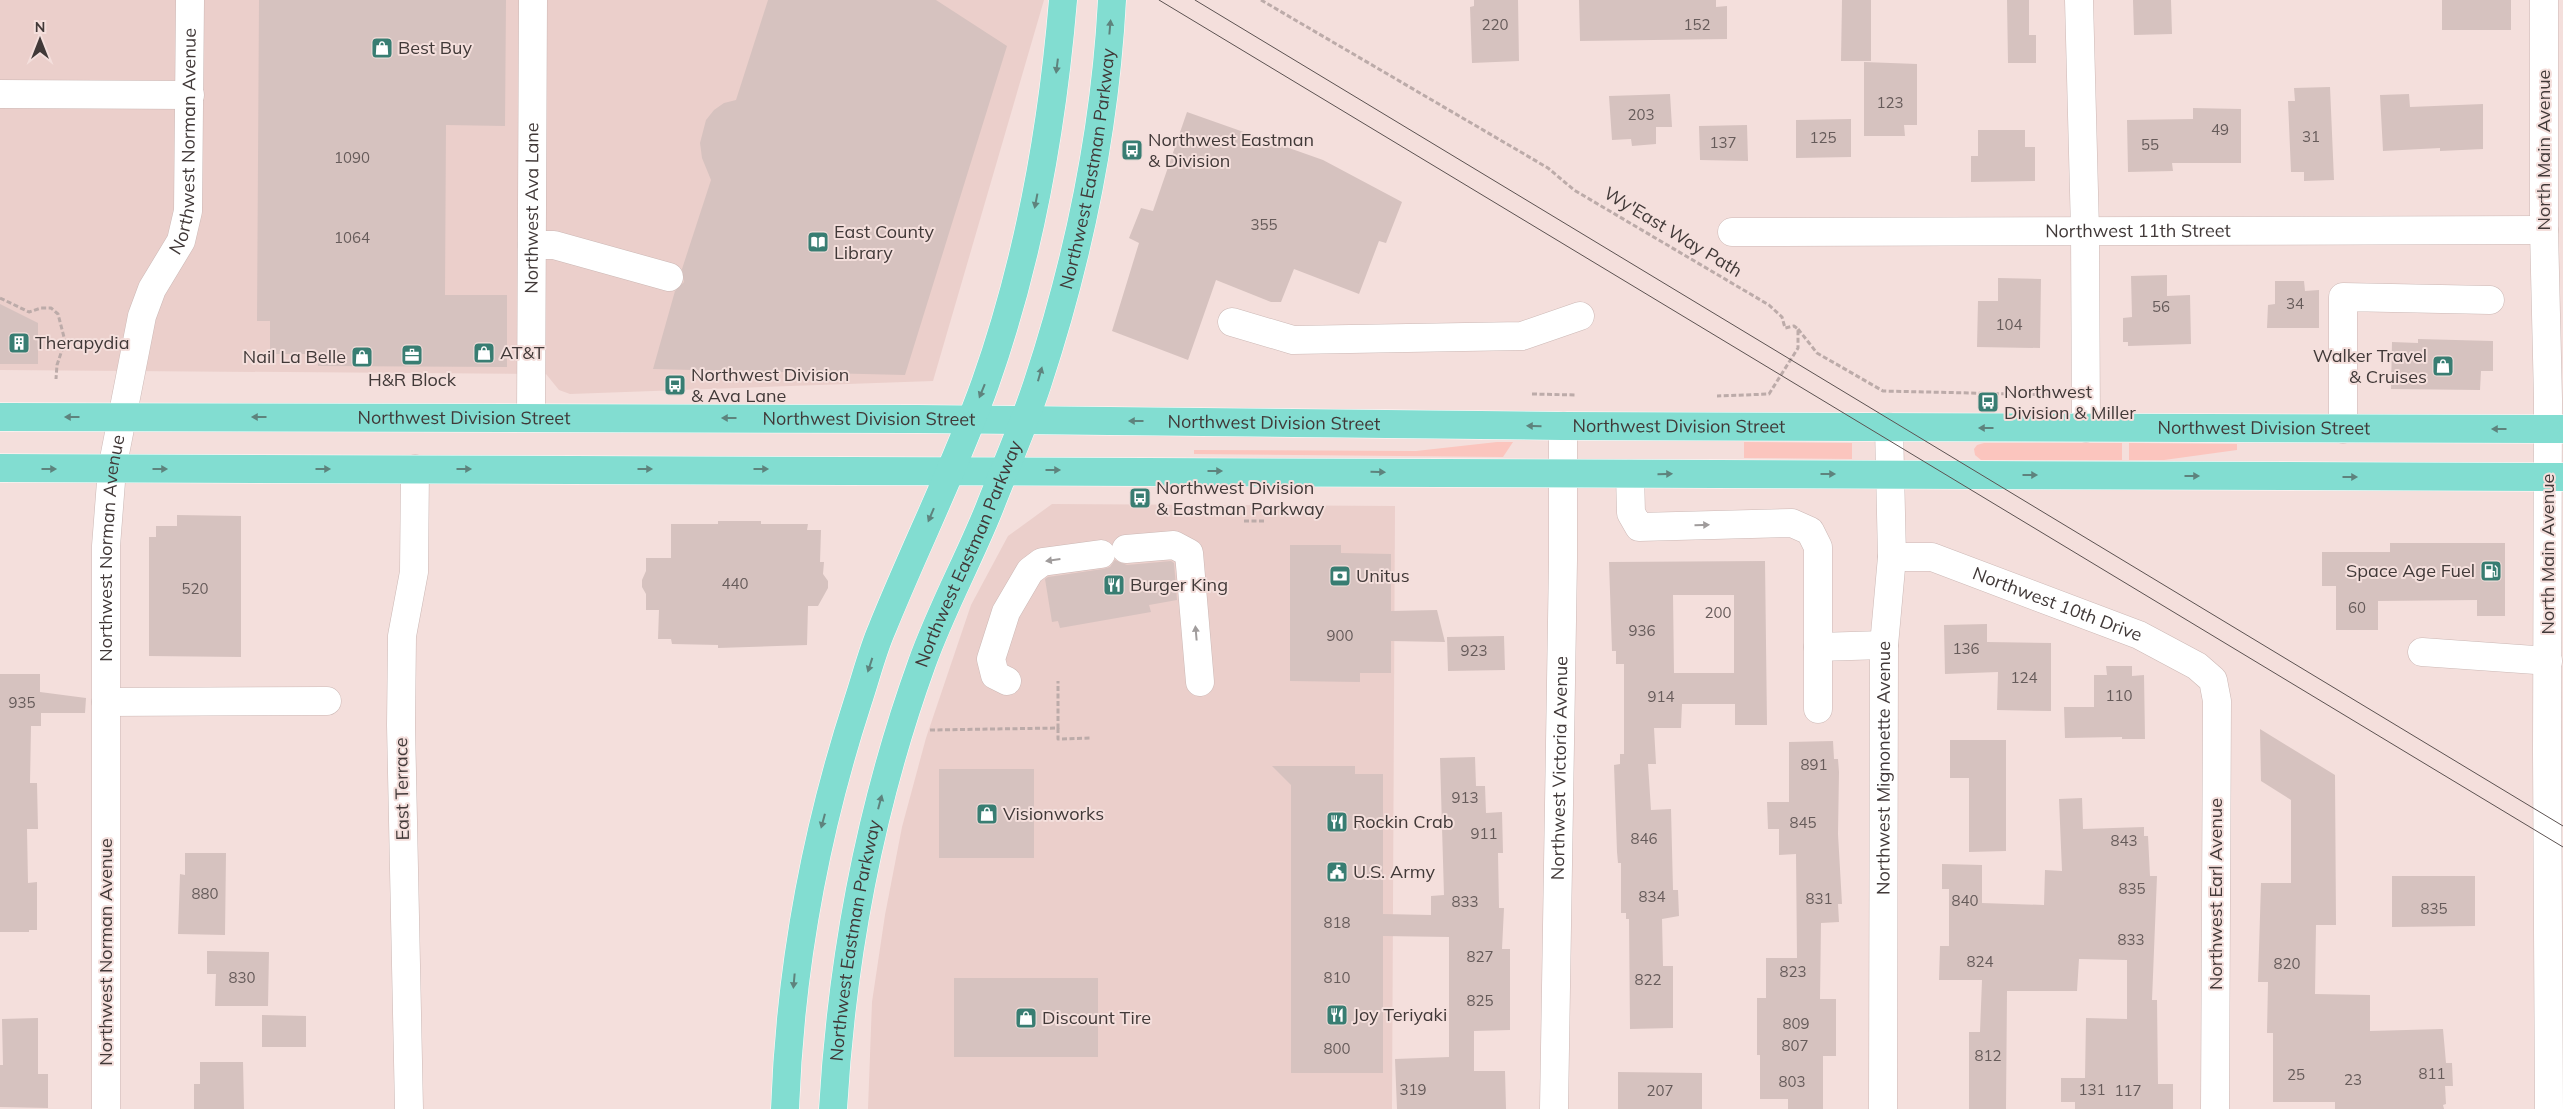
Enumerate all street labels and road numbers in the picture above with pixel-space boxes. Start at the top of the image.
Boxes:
street label: Northwest Norman Avenue [164,28,201,259]
street label: Northwest Eastman Parkway [1054,47,1120,291]
street label: North Main Avenue [2532,70,2555,230]
street label: Northwest Ava Lane [520,122,543,294]
street label: Wy'East Way Path [1600,181,1746,282]
street label: Northwest 11th Street [2045,219,2231,242]
street label: Northwest Division Street [358,406,570,429]
street label: Northwest Division Street [763,407,976,431]
street label: Northwest Division Street [1167,410,1381,435]
street label: Northwest Division Street [1572,414,1785,438]
street label: Northwest Division Street [2157,416,2370,439]
street label: Northwest Norman Avenue [94,433,129,662]
street label: Northwest Eastman Parkway [910,437,1027,670]
street label: North Main Avenue [2536,474,2559,634]
street label: Northwest 10th Drive [1970,561,2146,646]
street label: Northwest Mignonette Avenue [1871,641,1895,895]
street label: Northwest Victoria Avenue [1546,656,1572,880]
street label: East Terrace [389,737,414,841]
street label: Northwest Earl Avenue [2204,798,2227,990]
street label: Northwest Eastman Parkway [824,817,886,1062]
street label: Northwest Norman Avenue [94,838,117,1066]

